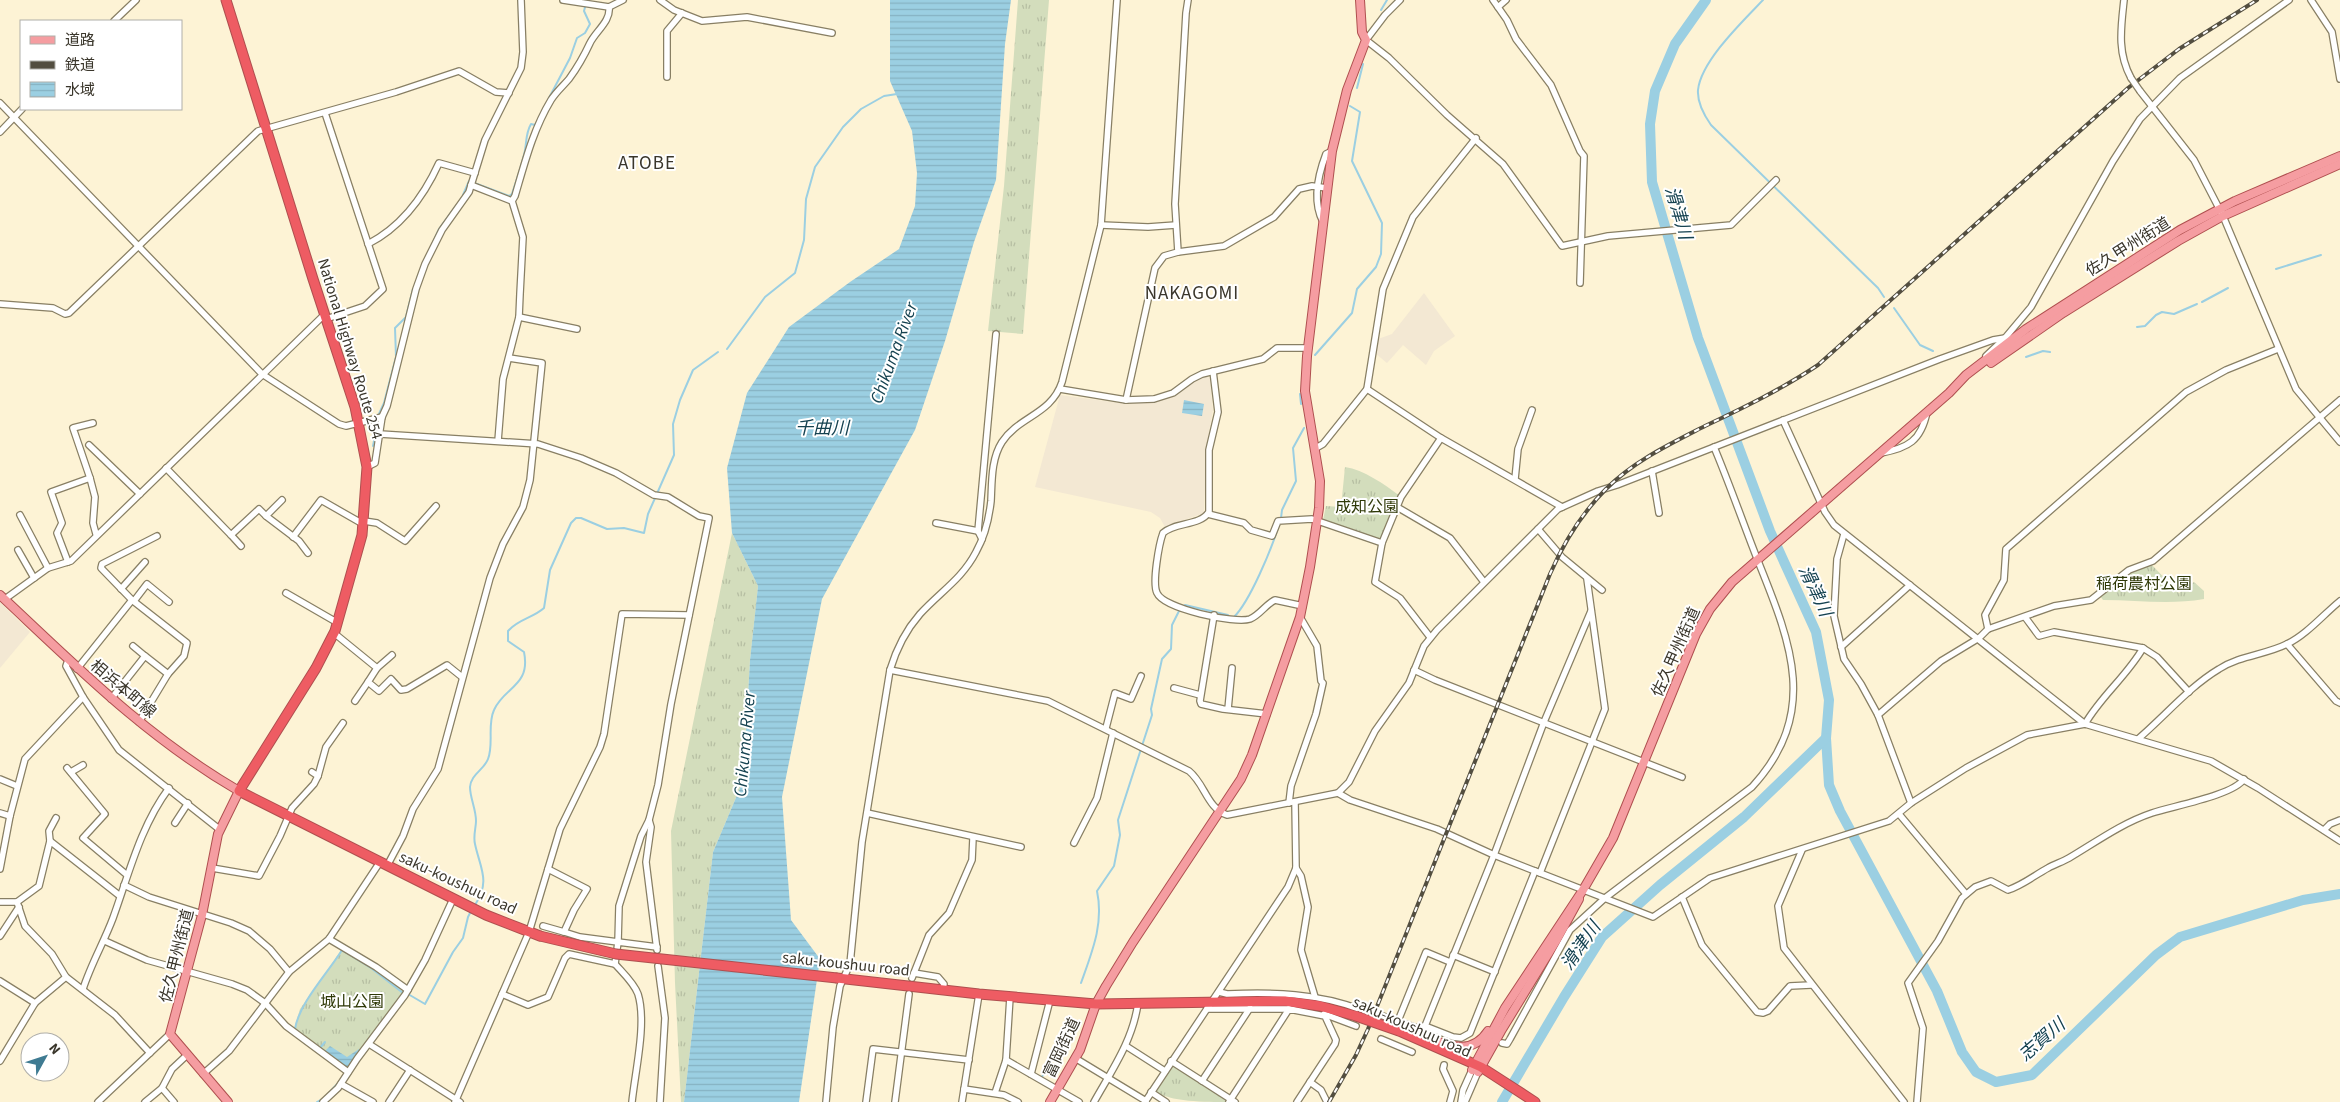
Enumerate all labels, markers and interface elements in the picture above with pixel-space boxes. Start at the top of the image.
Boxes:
legend [20,20,182,110]
text: 道路 [65,30,95,51]
text: 鉄道 [65,55,95,76]
text: 水域 [65,80,95,101]
district label: ATOBE [618,150,676,177]
water label: 滑津川 [1659,184,1698,244]
street label: 佐久甲州街道 [2081,212,2175,282]
street label: National Highway Route 254 [312,256,388,442]
district label: NAKAGOMI [1145,280,1239,307]
water label: Chikuma River [864,298,924,407]
water label: 千曲川 [795,416,851,441]
park label: 成知公園 [1335,496,1399,518]
water label: 滑津川 [1792,561,1839,623]
park label: 稲荷農村公園 [2096,573,2192,595]
street label: 佐久甲州街道 [1646,604,1706,700]
street label: 相浜本町線 [85,655,161,723]
water label: Chikuma River [728,689,762,798]
street label: saku-koushuu road [395,846,521,920]
street label: 佐久甲州街道 [155,907,199,1005]
water label: 滑津川 [1555,915,1608,975]
street label: saku-koushuu road [781,946,911,982]
park label: 城山公園 [320,991,384,1013]
street label: saku-koushuu road [1349,991,1475,1063]
water label: 志賀川 [2013,1012,2072,1067]
street label: 富岡街道 [1039,1014,1085,1082]
north arrow [20,1032,70,1082]
text: N [44,1039,65,1059]

